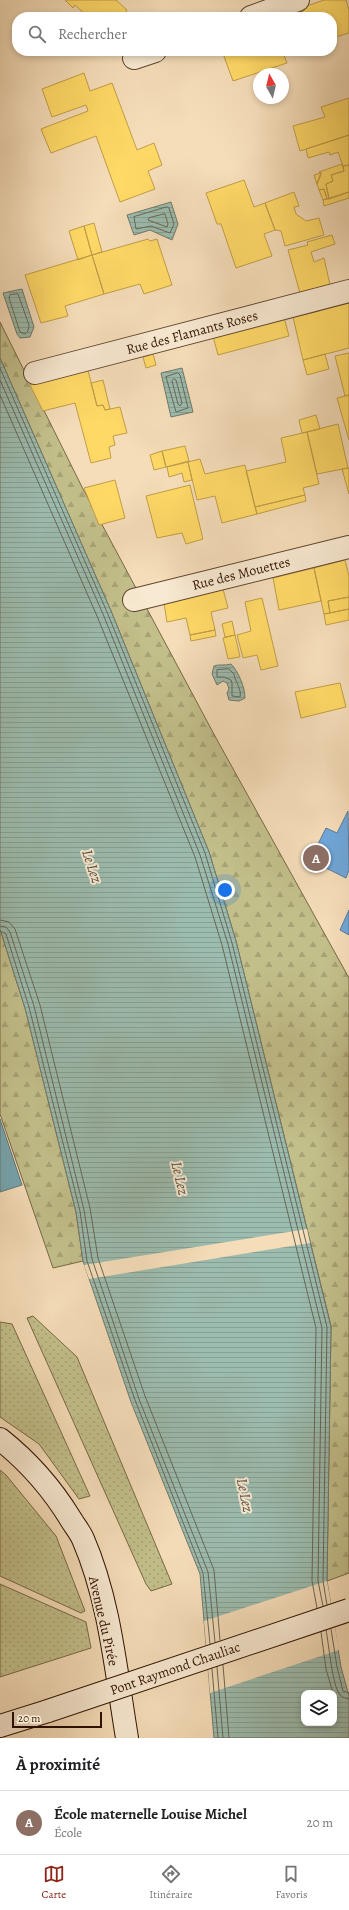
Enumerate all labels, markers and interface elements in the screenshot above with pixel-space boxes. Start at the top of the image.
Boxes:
search box [12,12,337,56]
icon: search [26,23,48,45]
text: Rechercher [58,24,127,44]
north arrow [253,68,289,104]
street label: Rue des Flamants Roses [124,306,260,359]
street label: Rue des Mouettes [190,552,292,595]
pin: A [303,843,329,873]
water label: Le Lez [77,847,107,885]
your location [215,880,235,900]
water label: Le Lez [166,1159,194,1197]
water label: Le Lez [232,1476,258,1514]
street label: Avenue du Pirée [84,1573,123,1668]
street label: Pont Raymond Chauliac [107,1637,243,1700]
map controls [301,1690,337,1726]
button: layers [301,1690,337,1726]
scale bar [12,1710,102,1729]
text: 20 m [18,1711,40,1726]
text: À proximité [16,1753,100,1776]
text: École maternelle Louise Michel [54,1804,247,1824]
text: A [25,1814,33,1831]
text: 20 m [307,1814,333,1831]
text: École [54,1824,82,1841]
tab: Carte [42,1863,66,1902]
tab: Itinéraire [149,1863,192,1902]
tab: Favoris [275,1863,307,1902]

